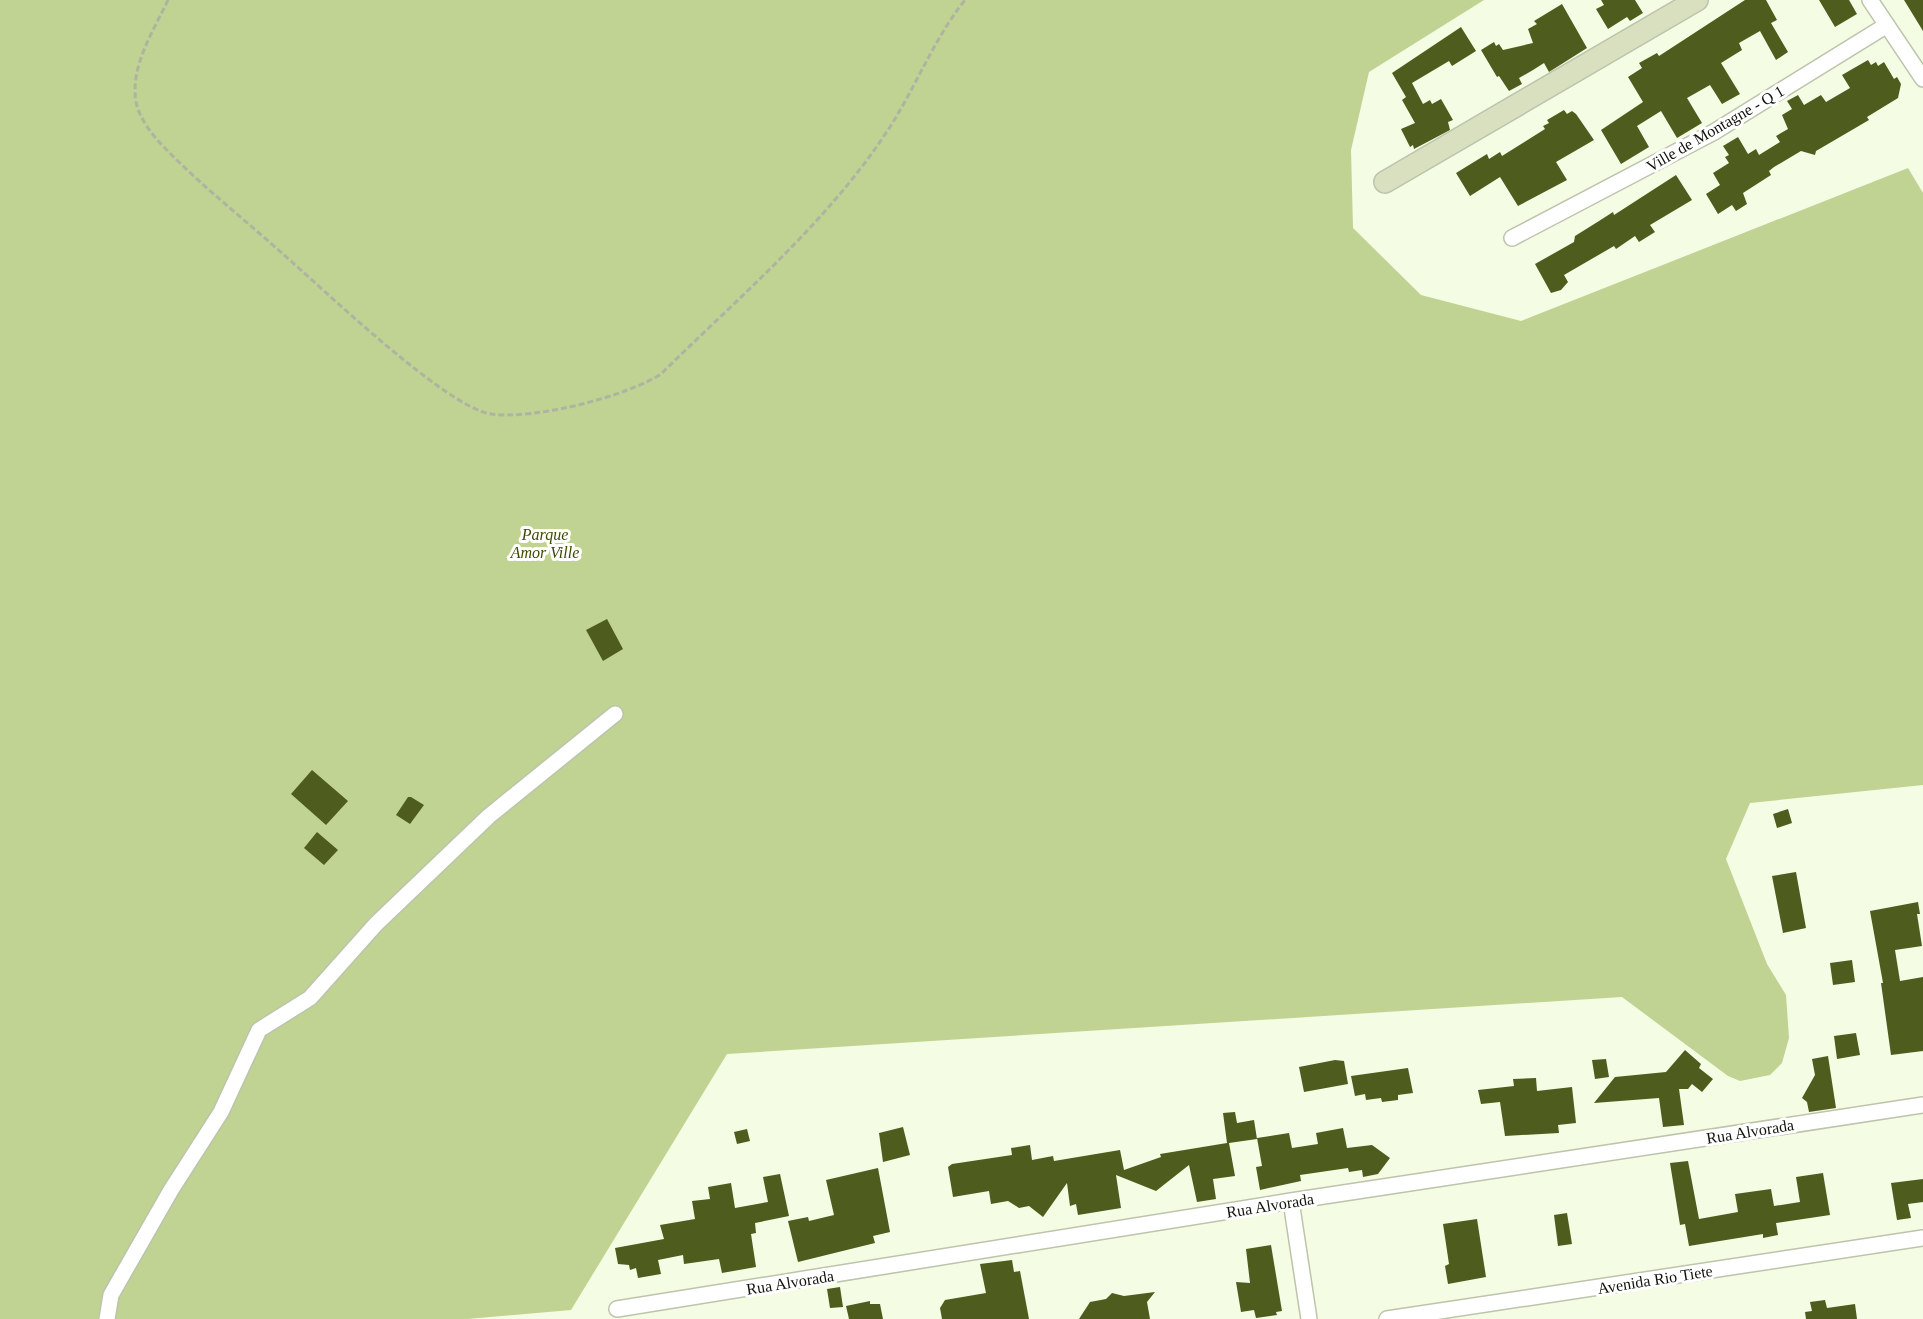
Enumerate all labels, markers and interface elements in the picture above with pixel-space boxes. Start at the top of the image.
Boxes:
street label: Ville de Montagne - Q 1 [1643,82,1788,176]
park label: Parque Amor Ville [510,526,579,561]
street label: Rua Alvorada [1705,1116,1795,1147]
street label: Rua Alvorada [1225,1190,1315,1221]
street label: Avenida Rio Tiete [1596,1262,1714,1297]
street label: Rua Alvorada [745,1267,835,1298]

